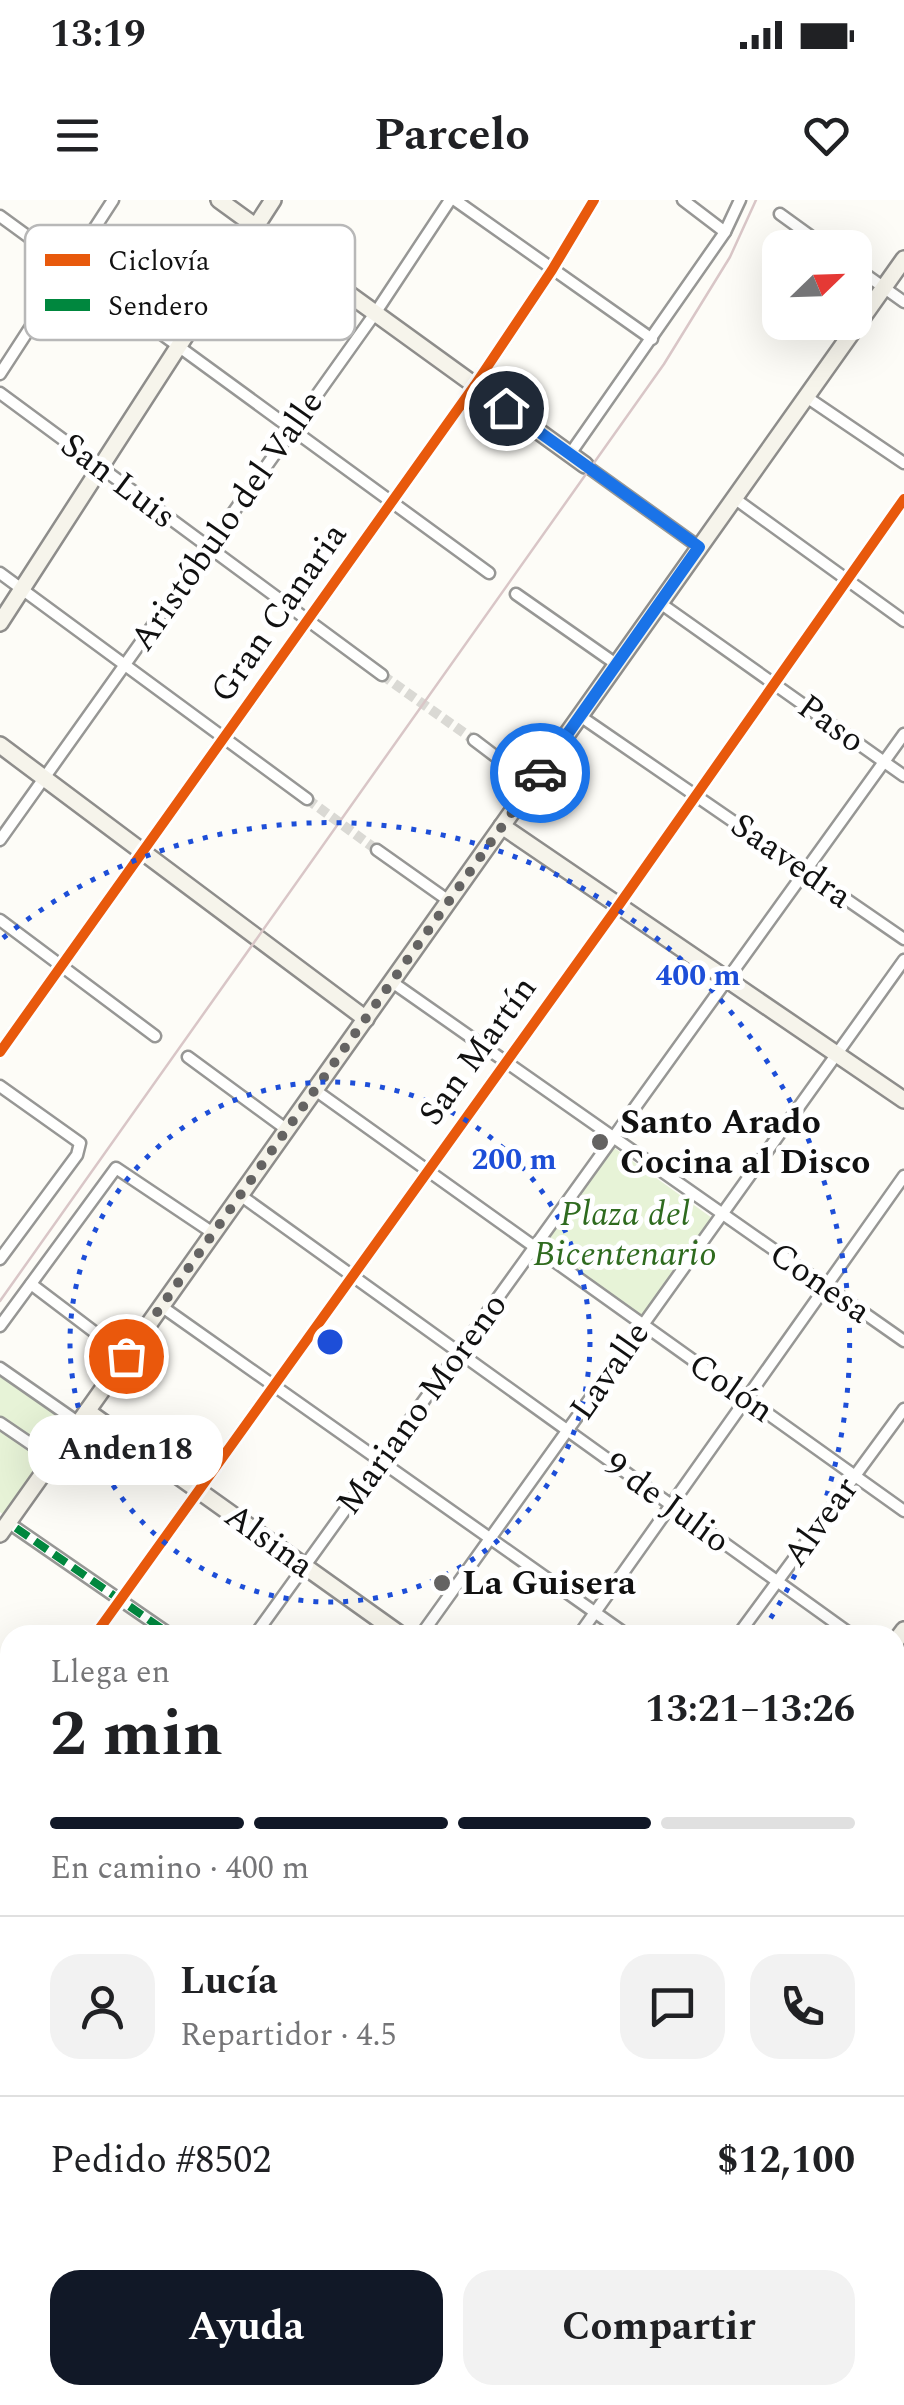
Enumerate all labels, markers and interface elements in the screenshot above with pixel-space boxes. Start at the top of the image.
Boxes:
text: 13:19 [50,6,145,64]
text: Parcelo [374,101,530,170]
icon: menu [50,108,105,163]
icon: heart [799,108,854,163]
legend [25,225,355,340]
north arrow [762,230,872,340]
map controls [762,230,872,340]
text: Ciclovía [108,240,210,283]
text: Sendero [108,285,209,328]
pin [464,366,549,451]
street label: Aristóbulo del Valle [117,380,337,662]
icon: home [479,381,534,436]
street label: San Luis [49,420,187,542]
street label: Gran Canaria [197,512,361,714]
street label: Paso [786,681,876,767]
courier [490,723,590,823]
icon: car [513,746,568,801]
street label: Saavedra [719,800,863,922]
text: 400 m [655,953,741,999]
street label: San Martín [405,965,551,1137]
place label: Santo Arado Cocina al Disco [620,1096,870,1189]
marker: Santo Arado Cocina al Disco [589,1131,611,1153]
text: 200 m [471,1137,557,1183]
park label: Plaza del Bicentenario [533,1188,717,1281]
street label: Conesa [758,1229,882,1337]
street label: Mariano Moreno [323,1282,521,1526]
street label: Lavalle [557,1311,663,1431]
pin [84,1314,169,1399]
centre of rings [312,1324,348,1360]
icon: bag [99,1329,154,1384]
street label: Colón [677,1339,785,1437]
callout: Anden18 [28,1416,224,1486]
text: Anden18 [58,1425,193,1474]
street label: 9 de Julio [593,1439,741,1567]
street label: Alvear [770,1465,872,1578]
street label: Alsina [213,1490,325,1592]
place label: La Guisera [462,1557,636,1610]
marker: La Guisera [431,1572,453,1594]
text: Llega en [50,1648,170,1697]
text: 13:21–13:26 [645,1681,855,1739]
text: 2 min [50,1685,223,1784]
text: En camino · 400 m [50,1844,309,1893]
text: Lucía [180,1953,278,2011]
button: person [50,1954,155,2059]
button: chat [620,1954,725,2059]
button: phone [750,1954,855,2059]
text: Repartidor · 4.5 [180,2011,397,2060]
text: Pedido #8502 [50,2132,271,2190]
text: $12,100 [717,2132,855,2190]
button: Ayuda [50,2270,443,2385]
button: Compartir [463,2270,855,2385]

